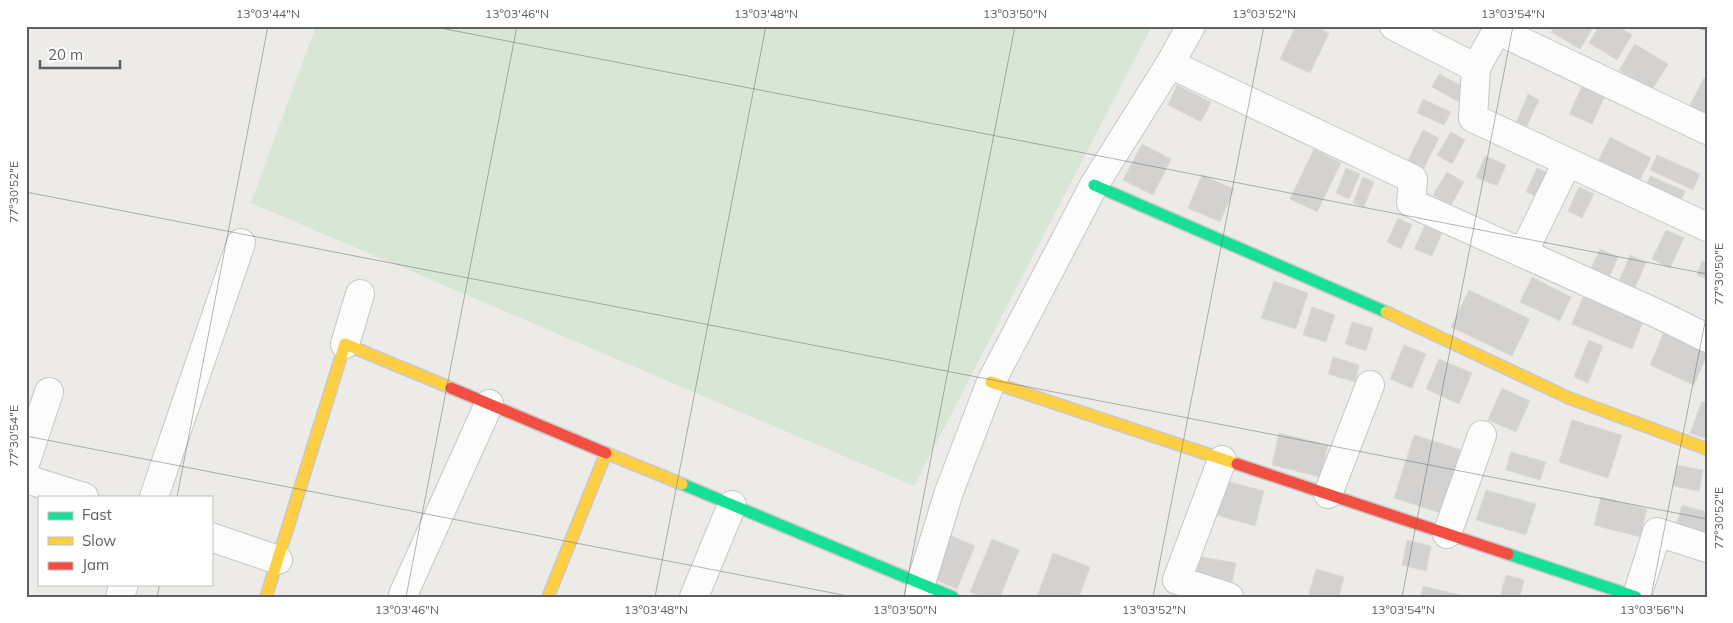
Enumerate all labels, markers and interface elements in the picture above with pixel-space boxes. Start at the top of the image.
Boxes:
text: 13°03'44"N [236,6,300,21]
text: 13°03'46"N [485,6,549,21]
text: 13°03'48"N [734,6,798,21]
text: 13°03'50"N [983,6,1047,21]
text: 13°03'52"N [1232,6,1296,21]
text: 13°03'54"N [1481,6,1545,21]
scale bar [40,38,120,70]
text: 20 m [48,45,83,64]
text: 77°30'52"E [6,161,21,223]
text: 77°30'50"E [1711,243,1726,305]
text: 77°30'54"E [6,405,21,467]
text: 77°30'52"E [1711,487,1726,549]
legend [38,496,212,586]
text: Fast [82,505,112,524]
text: Slow [82,531,116,550]
text: Jam [82,555,109,574]
text: 13°03'46"N [375,602,439,617]
text: 13°03'48"N [624,602,688,617]
text: 13°03'50"N [873,602,937,617]
text: 13°03'52"N [1122,602,1186,617]
text: 13°03'54"N [1371,602,1435,617]
text: 13°03'56"N [1620,602,1684,617]

